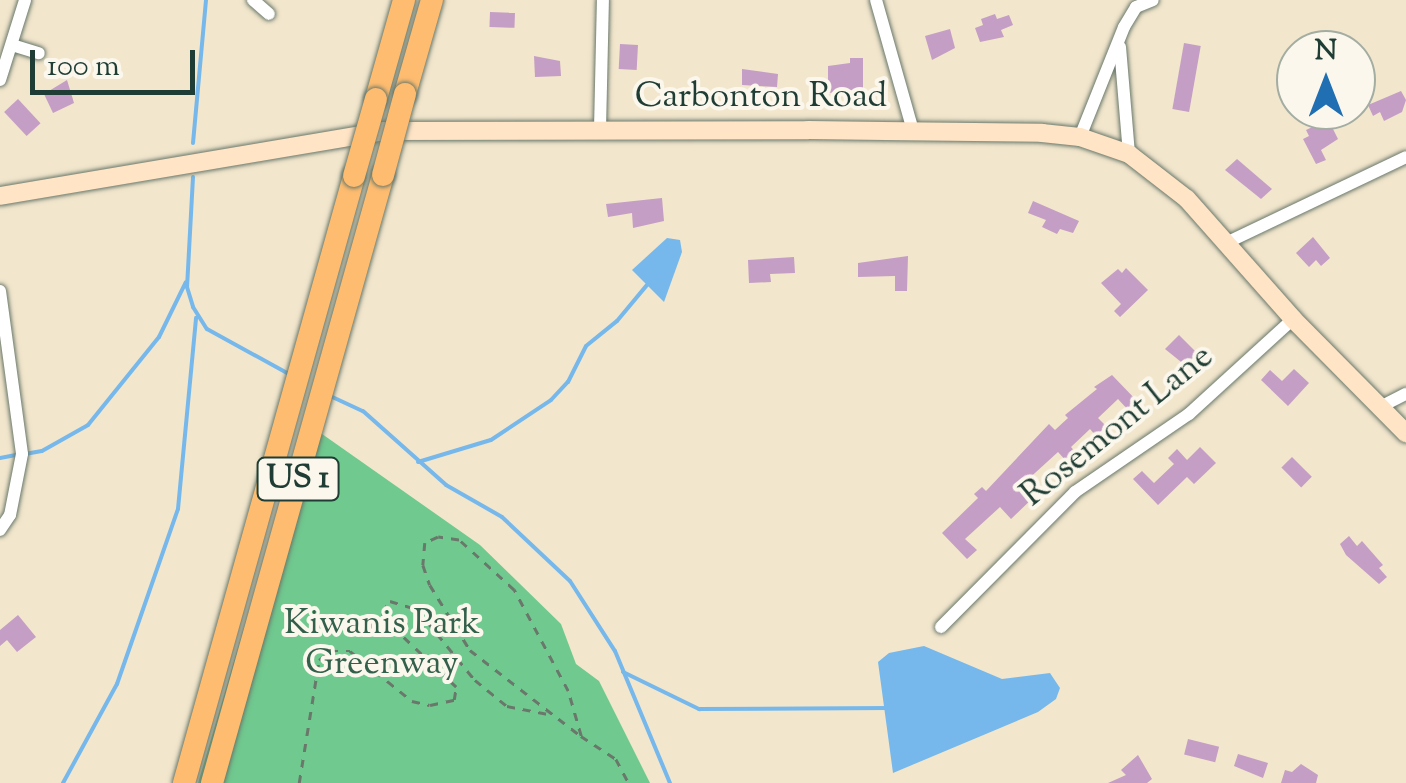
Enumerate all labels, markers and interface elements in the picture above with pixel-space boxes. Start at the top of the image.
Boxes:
scale bar [35,30,200,92]
north arrow [1276,30,1376,130]
text: N [1315,32,1337,72]
text: 100 m [47,46,120,89]
street label: Carbonton Road [635,77,887,119]
street label: Rosemont Lane [1014,337,1222,517]
road number: US 1 [256,452,340,506]
park label: Kiwanis Park Greenway [284,604,480,686]

